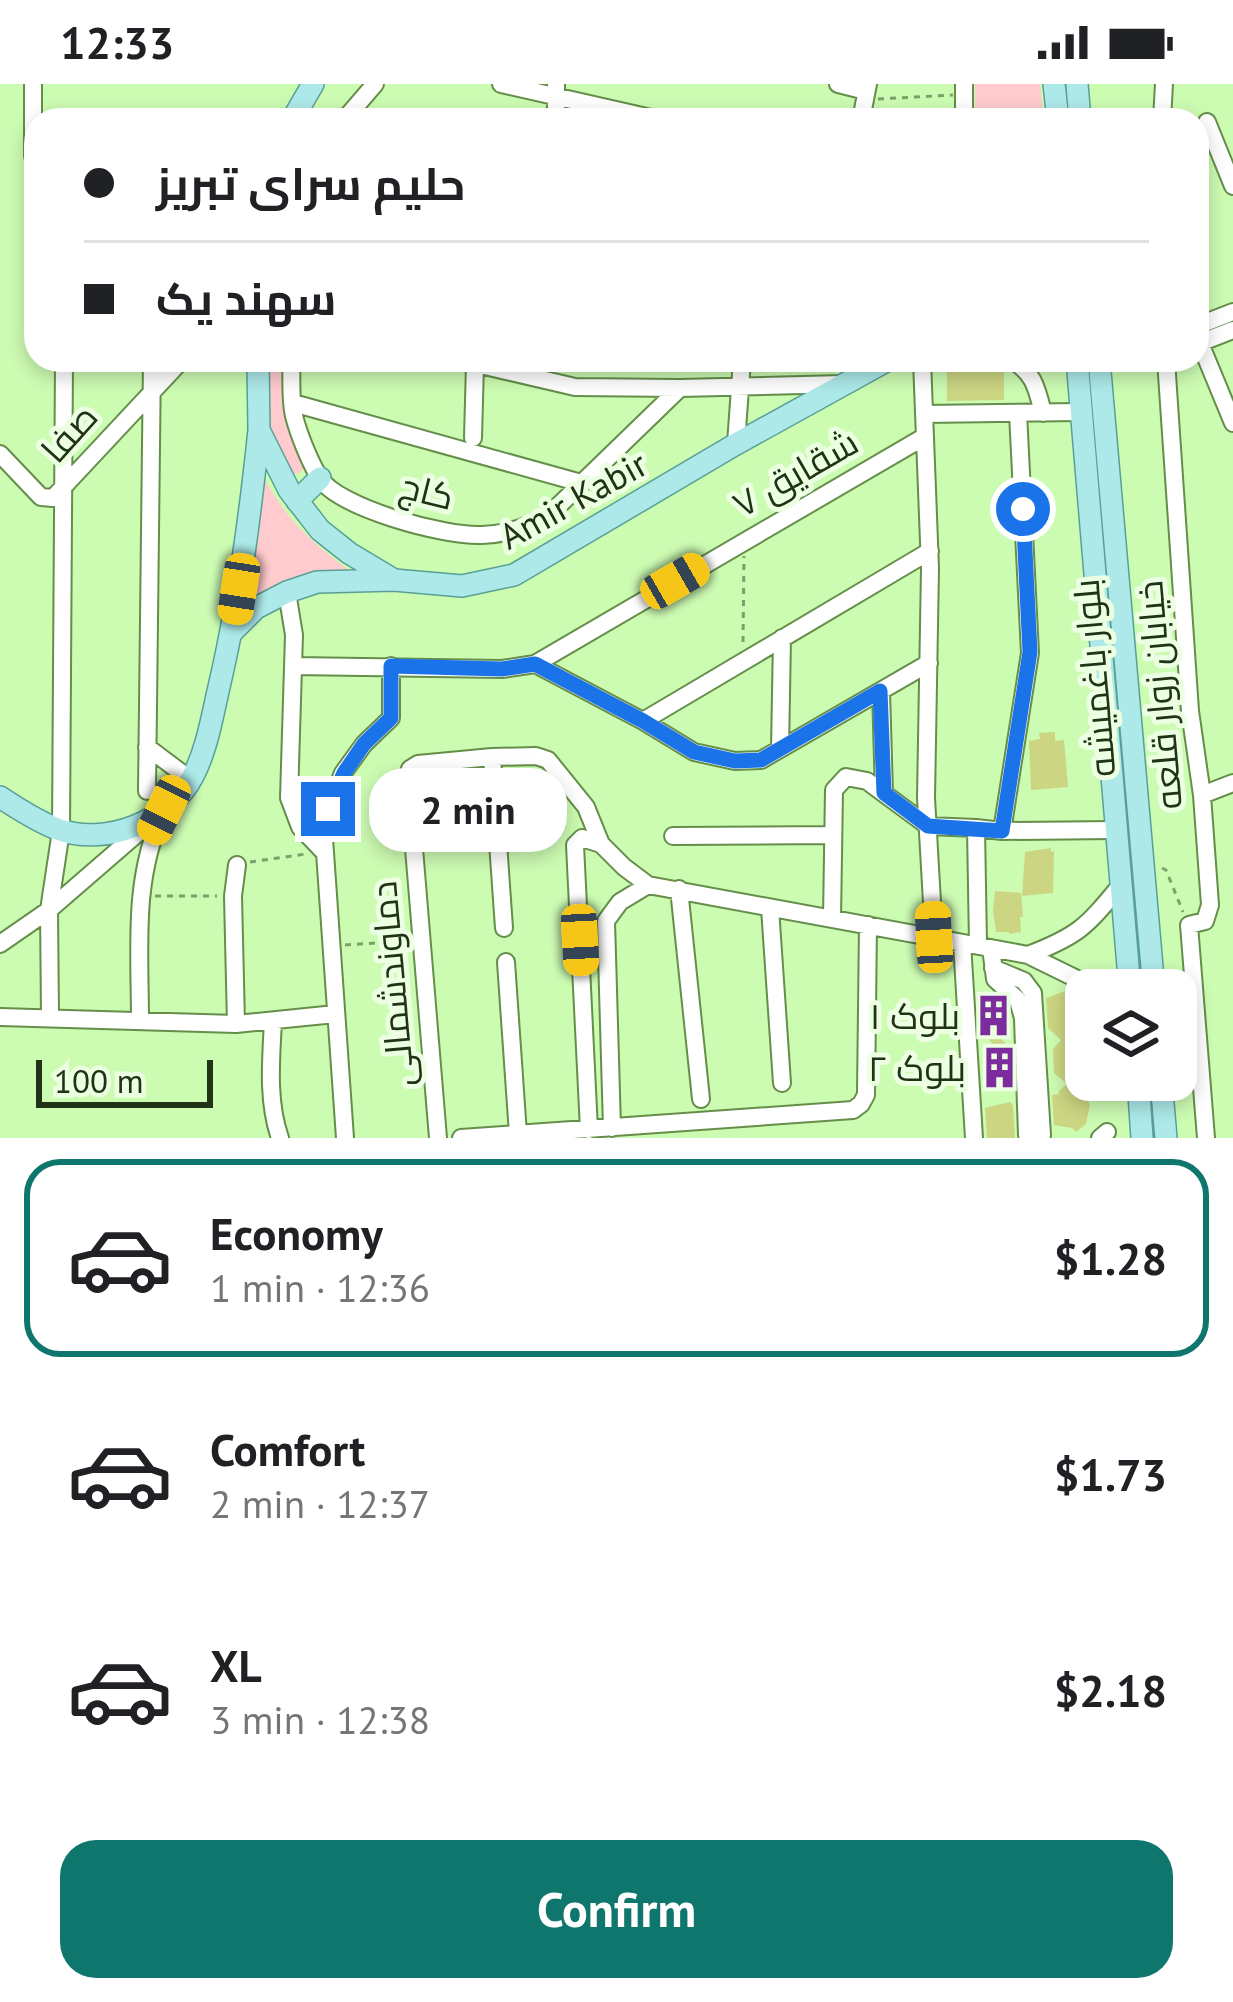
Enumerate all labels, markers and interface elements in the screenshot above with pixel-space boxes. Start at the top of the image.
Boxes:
text: 12:33 [60,13,174,71]
text: حلیم سرای تبریز [156,154,465,212]
text: سهند یک [156,269,336,327]
street label: صفا [30,393,107,472]
street label: شقایق ۷ [724,418,866,527]
street label: Amir Kabir [491,440,655,559]
street label: کاج [395,461,459,522]
route start [996,482,1050,536]
car [635,547,715,615]
car [216,551,262,627]
street label: بلوار باغمیشه [1061,577,1126,779]
street label: خیابان زوار قلعه [1125,579,1192,811]
callout: 2 min [370,767,568,851]
car [132,770,196,850]
route end [301,782,355,836]
text: 2 min [420,784,516,835]
street label: دماوندشمالی [359,879,424,1089]
car [914,900,954,974]
car [560,903,600,977]
map controls [1065,969,1197,1101]
button: layers [1065,969,1197,1101]
place label: بلوک ۱ [870,992,960,1039]
building icon: بلوک ۱ [971,993,1017,1039]
place label: بلوک ۲ [868,1044,966,1091]
building icon: بلوک ۲ [977,1045,1023,1091]
scale bar [36,1054,213,1107]
text: 100 m [54,1059,144,1102]
icon: car [66,1204,174,1312]
text: Economy [210,1204,383,1262]
text: $1.28 [1054,1229,1167,1287]
text: 1 min · 12:36 [210,1262,430,1313]
icon: car [66,1420,174,1528]
text: Comfort [210,1420,365,1478]
text: $1.73 [1054,1445,1167,1503]
text: 2 min · 12:37 [210,1478,430,1529]
icon: car [66,1636,174,1744]
text: XL [210,1636,262,1694]
text: $2.18 [1054,1661,1167,1719]
text: 3 min · 12:38 [210,1694,430,1745]
button: Confirm [60,1840,1173,1978]

